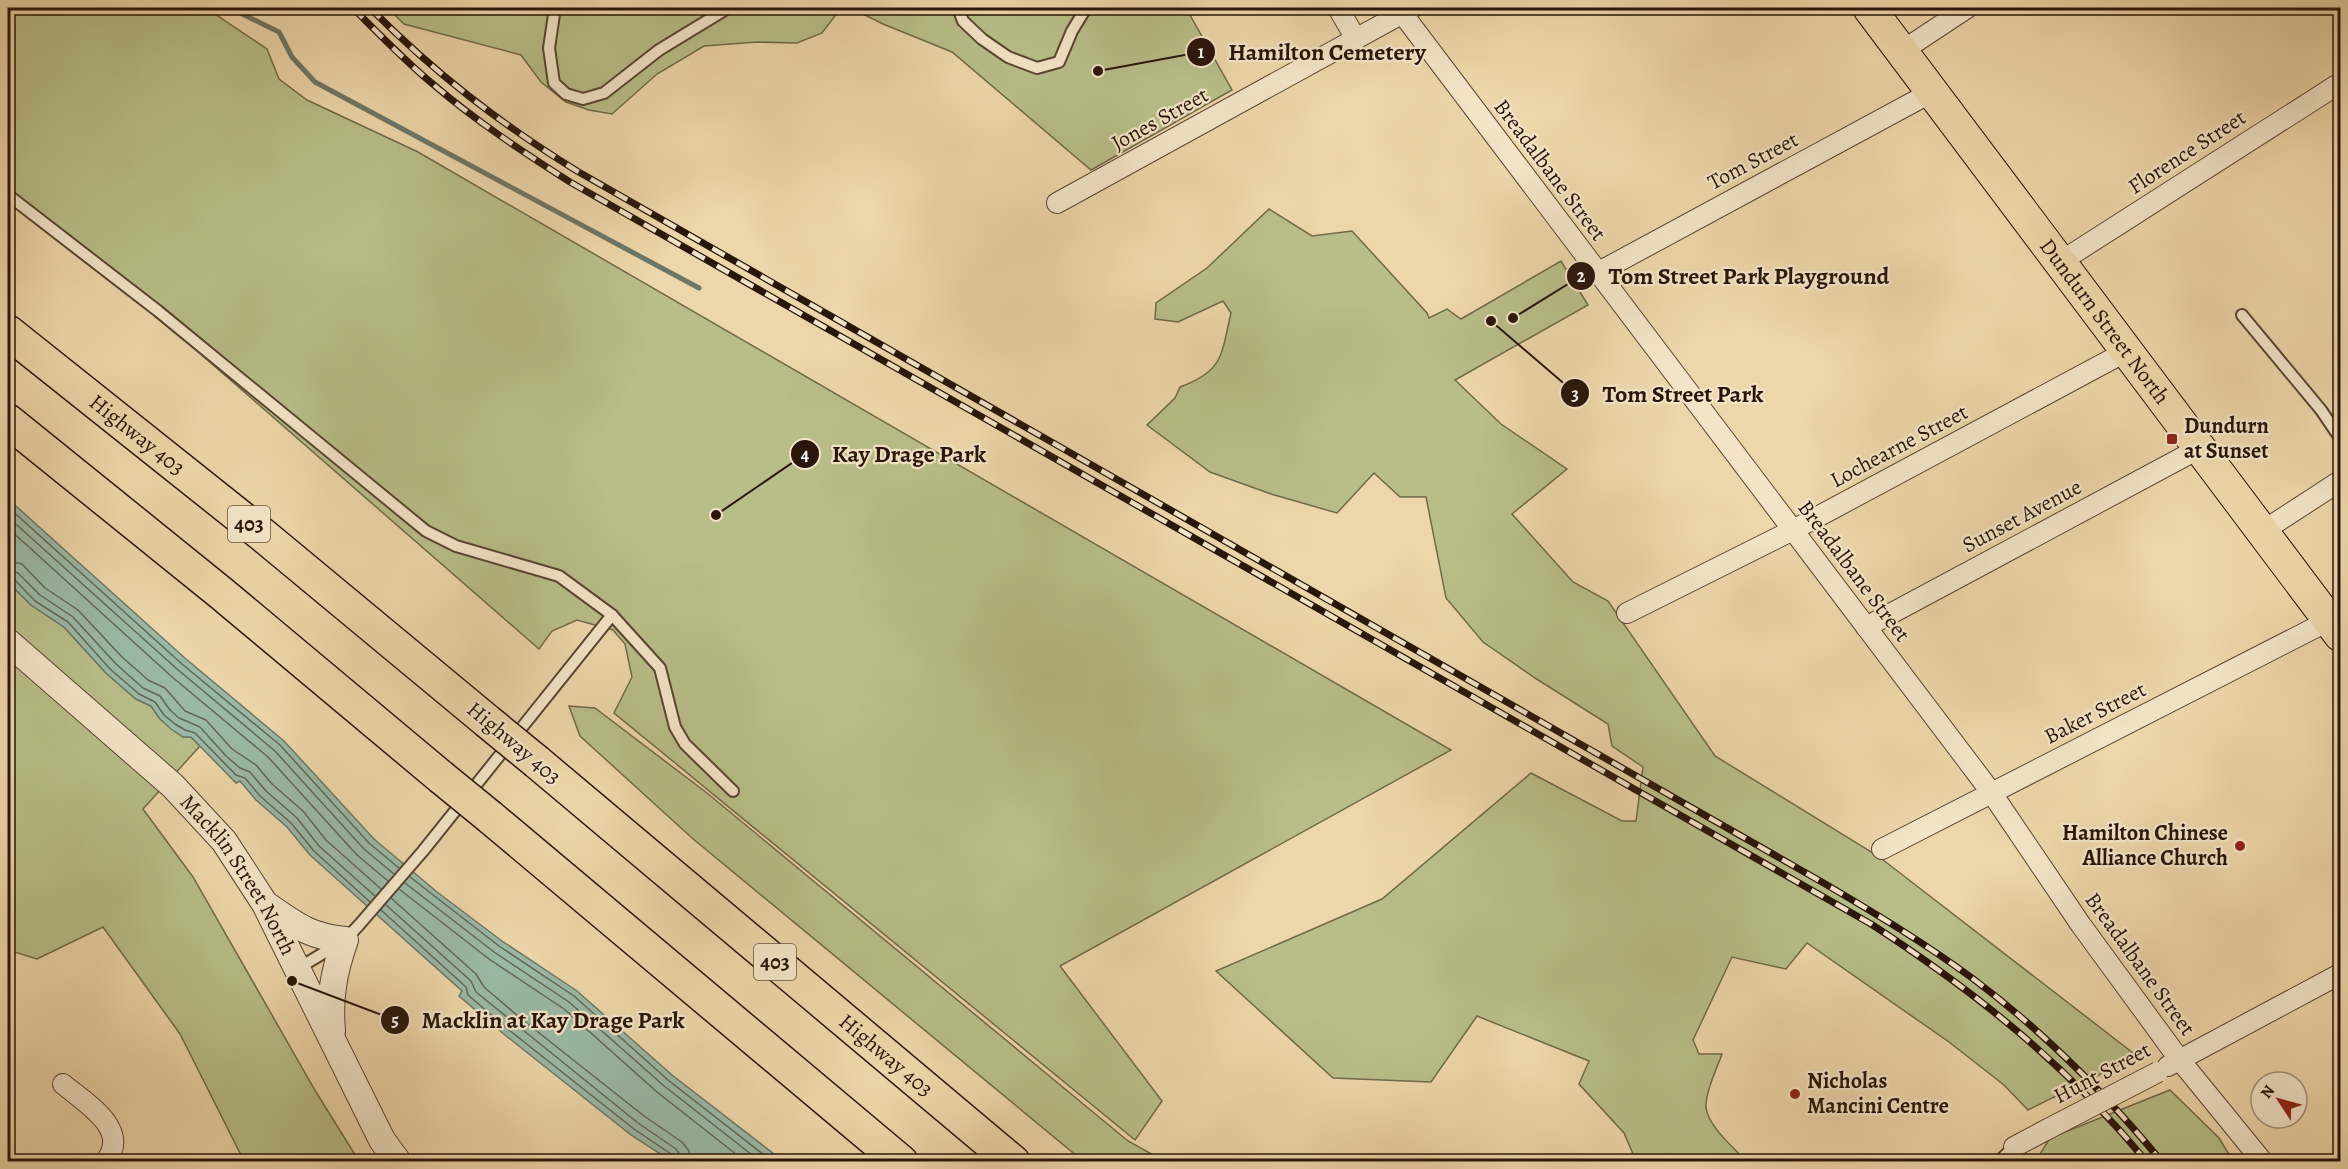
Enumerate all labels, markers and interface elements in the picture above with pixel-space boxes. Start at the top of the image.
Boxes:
callout: Hamilton Cemetery [1186,31,1437,73]
text: Hamilton Cemetery [1228,36,1427,68]
text: 1 [1198,40,1205,64]
street label: Jones Street [1106,80,1214,158]
street label: Breadalbane Street [1487,93,1613,247]
street label: Florence Street [2122,103,2252,201]
street label: Tom Street [1703,125,1803,197]
street label: Dundurn Street North [2032,232,2177,411]
callout: Tom Street Park Playground [1566,255,1901,297]
text: Tom Street Park Playground [1608,260,1890,292]
text: 2 [1577,264,1586,288]
callout: Tom Street Park [1560,372,1775,414]
text: Tom Street Park [1602,378,1764,410]
text: 3 [1571,382,1579,406]
street label: Highway 403 [83,387,191,482]
street label: Lochearne Street [1825,397,1973,495]
place label: Dundurn at Sunset [2184,411,2269,466]
marker: Dundurn at Sunset [2165,432,2179,446]
callout: Kay Drage Park [790,433,998,475]
text: Kay Drage Park [832,438,987,470]
text: 4 [801,442,810,466]
street label: Sunset Avenue [1957,472,2087,560]
street label: Breadalbane Street [1791,494,1917,648]
road number: 403 [228,506,270,542]
street label: Baker Street [2039,675,2151,751]
street label: Highway 403 [460,695,568,791]
street label: Macklin Street North [173,788,303,961]
place label: Hamilton Chinese Alliance Church [2062,818,2228,873]
marker: Hamilton Chinese Alliance Church [2233,839,2247,853]
street label: Breadalbane Street [2078,886,2202,1042]
road number: 403 [754,944,796,980]
callout: Macklin at Kay Drage Park [380,999,697,1041]
text: Macklin at Kay Drage Park [421,1004,685,1036]
street label: Highway 403 [832,1007,940,1104]
text: 5 [391,1008,399,1032]
street label: Hunt Street [2048,1035,2156,1111]
place label: Nicholas Mancini Centre [1807,1066,1949,1121]
north arrow [2249,1070,2309,1130]
text: N [2255,1080,2280,1103]
marker: Nicholas Mancini Centre [1788,1087,1802,1101]

